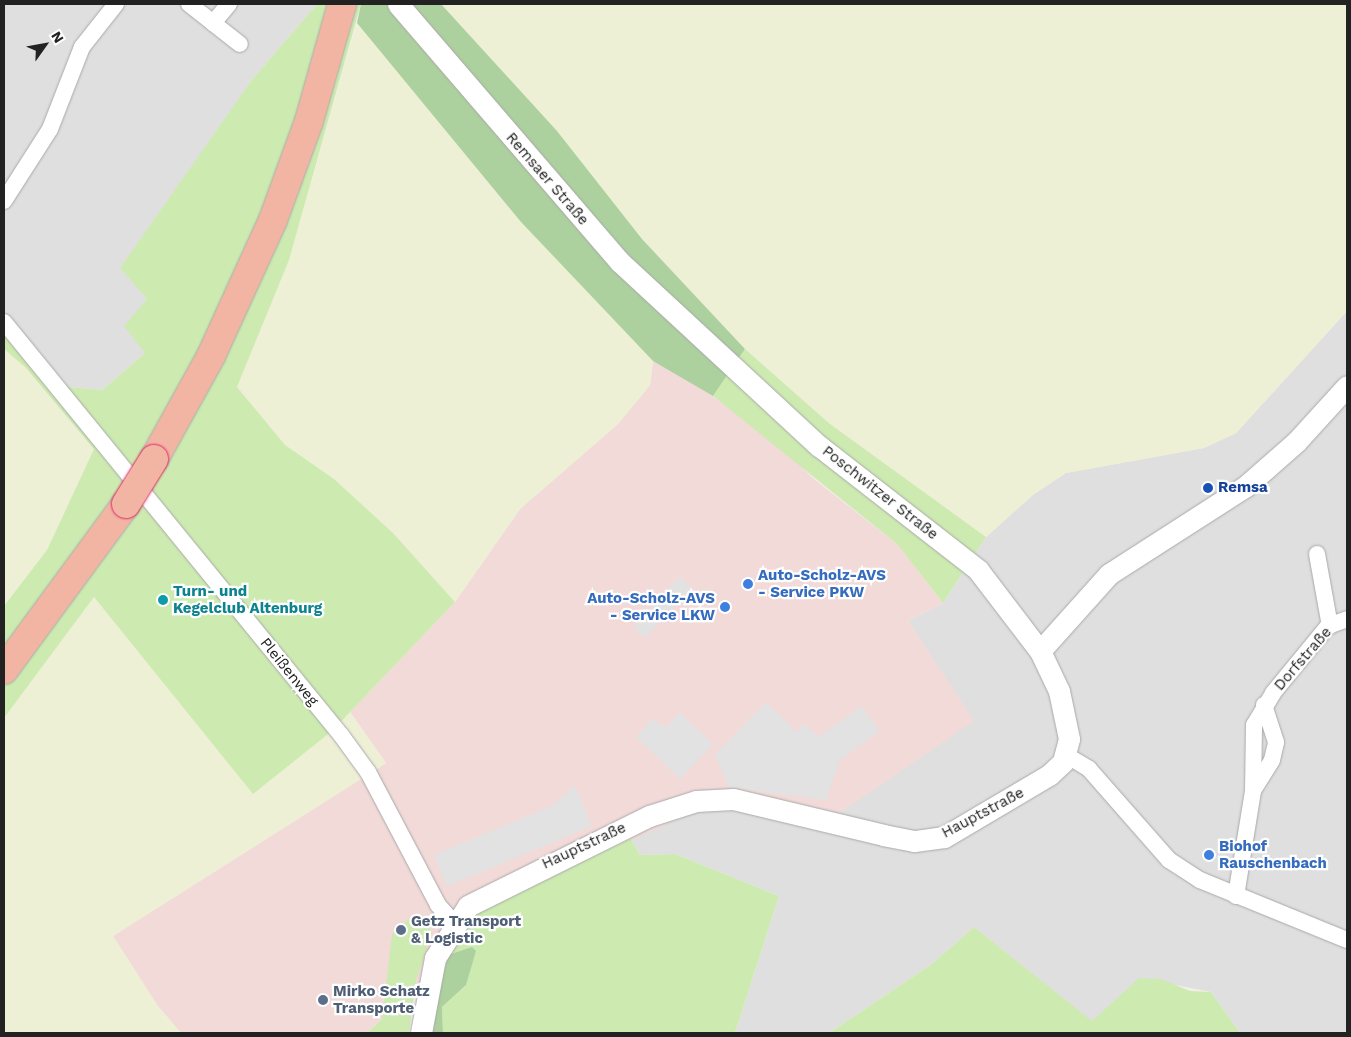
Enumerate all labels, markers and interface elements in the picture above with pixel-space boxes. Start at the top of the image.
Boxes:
north arrow [20,20,70,70]
text: N [48,28,67,46]
street label: Remsaer Straße [502,129,592,229]
street label: Poschwitzer Straße [818,442,942,544]
place label: Remsa [1218,479,1268,497]
marker: Remsa [1202,482,1214,494]
place label: Auto-Scholz-AVS - Service PKW [758,566,886,601]
marker: Auto-Scholz-AVS - Service PKW [742,578,754,590]
place label: Turn- und Kegelclub Altenburg [173,582,323,617]
place label: Auto-Scholz-AVS - Service LKW [587,589,715,624]
marker: Turn- und Kegelclub Altenburg [157,594,169,606]
marker: Auto-Scholz-AVS - Service LKW [719,601,731,613]
street label: Dorfstraße [1271,624,1335,694]
street label: Pleißenweg [256,634,322,710]
street label: Hauptstraße [939,784,1027,842]
street label: Hauptstraße [539,819,629,873]
place label: Biohof Rauschenbach [1219,837,1327,872]
marker: Biohof Rauschenbach [1203,849,1215,861]
place label: Getz Transport & Logistic [411,912,521,947]
marker: Getz Transport & Logistic [395,924,407,936]
place label: Mirko Schatz Transporte [333,982,430,1017]
marker: Mirko Schatz Transporte [317,994,329,1006]

